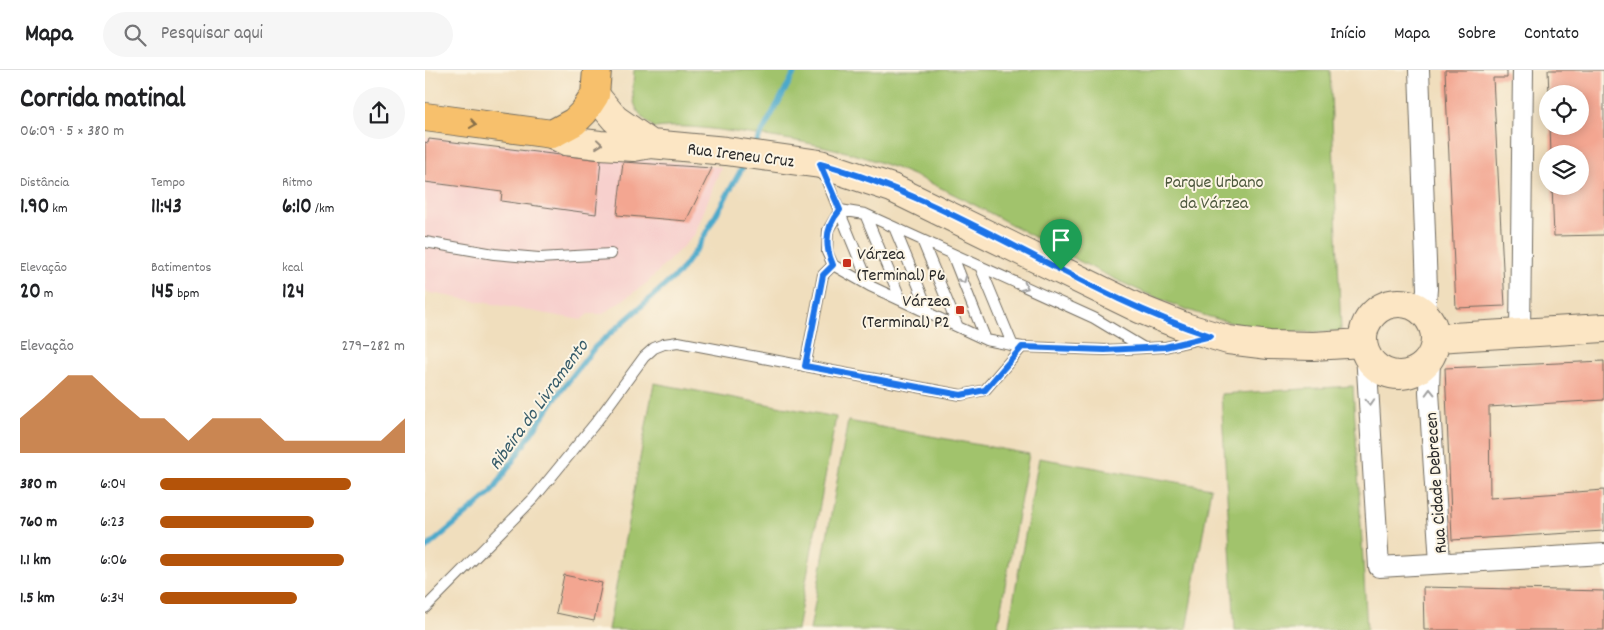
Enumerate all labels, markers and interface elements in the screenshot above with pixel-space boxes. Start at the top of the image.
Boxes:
search box [103,12,453,57]
text: Mapa [25,18,73,52]
icon: search [121,21,149,49]
text: Pesquisar aqui [161,21,263,48]
text: Início [1330,22,1366,47]
text: Mapa [1394,22,1430,47]
text: Sobre [1458,22,1496,47]
text: Contato [1524,22,1579,47]
text: Corrida matinal [20,81,185,121]
map controls [1539,85,1589,195]
button: locate [1539,85,1589,135]
button: share [353,87,405,139]
one-way arrow [469,118,478,128]
text: 06:09 · 5 × 380 m [20,120,124,143]
one-way arrow [595,138,603,149]
street label: Rua Ireneu Cruz [686,138,796,175]
button: layers [1539,145,1589,195]
park label: Parque Urbano da Várzea [1164,171,1264,217]
text: Distância [20,173,69,193]
text: Tempo [151,173,185,193]
text: Ritmo [282,173,312,193]
text: 1.90 [20,193,49,223]
text: 11:43 [151,193,182,223]
text: 6:10 [282,193,312,223]
text: km [49,199,68,219]
text: /km [312,199,334,219]
pin [1040,219,1082,270]
icon: arrive [1047,226,1075,254]
place label: Várzea (Terminal) P6 [857,243,946,289]
marker: Várzea (Terminal) P6 [841,257,853,269]
text: Elevação [20,258,67,278]
text: Batimentos [151,258,211,278]
text: kcal [282,258,303,278]
one-way arrow [956,275,967,284]
text: 20 [20,278,41,308]
text: 145 [151,278,174,308]
text: 124 [282,278,305,308]
one-way arrow [1019,280,1028,290]
text: m [41,284,53,304]
text: bpm [174,284,199,304]
place label: Várzea (Terminal) P2 [862,290,951,336]
marker: Várzea (Terminal) P2 [954,304,966,316]
water label: Ribeira do Livramento [483,334,597,477]
text: Elevação [20,335,74,358]
text: 279–282 m [342,335,405,358]
one-way arrow [1424,388,1435,396]
one-way arrow [1365,398,1375,406]
street label: Rua Cidade Debrecen [1420,411,1455,554]
text: 380 m [20,473,57,496]
text: 6:04 [100,473,126,496]
text: 760 m [20,511,57,534]
text: 6:23 [100,511,125,534]
text: 1.1 km [20,549,51,572]
text: 6:06 [100,549,127,572]
text: 1.5 km [20,587,55,610]
text: 6:34 [100,587,124,610]

